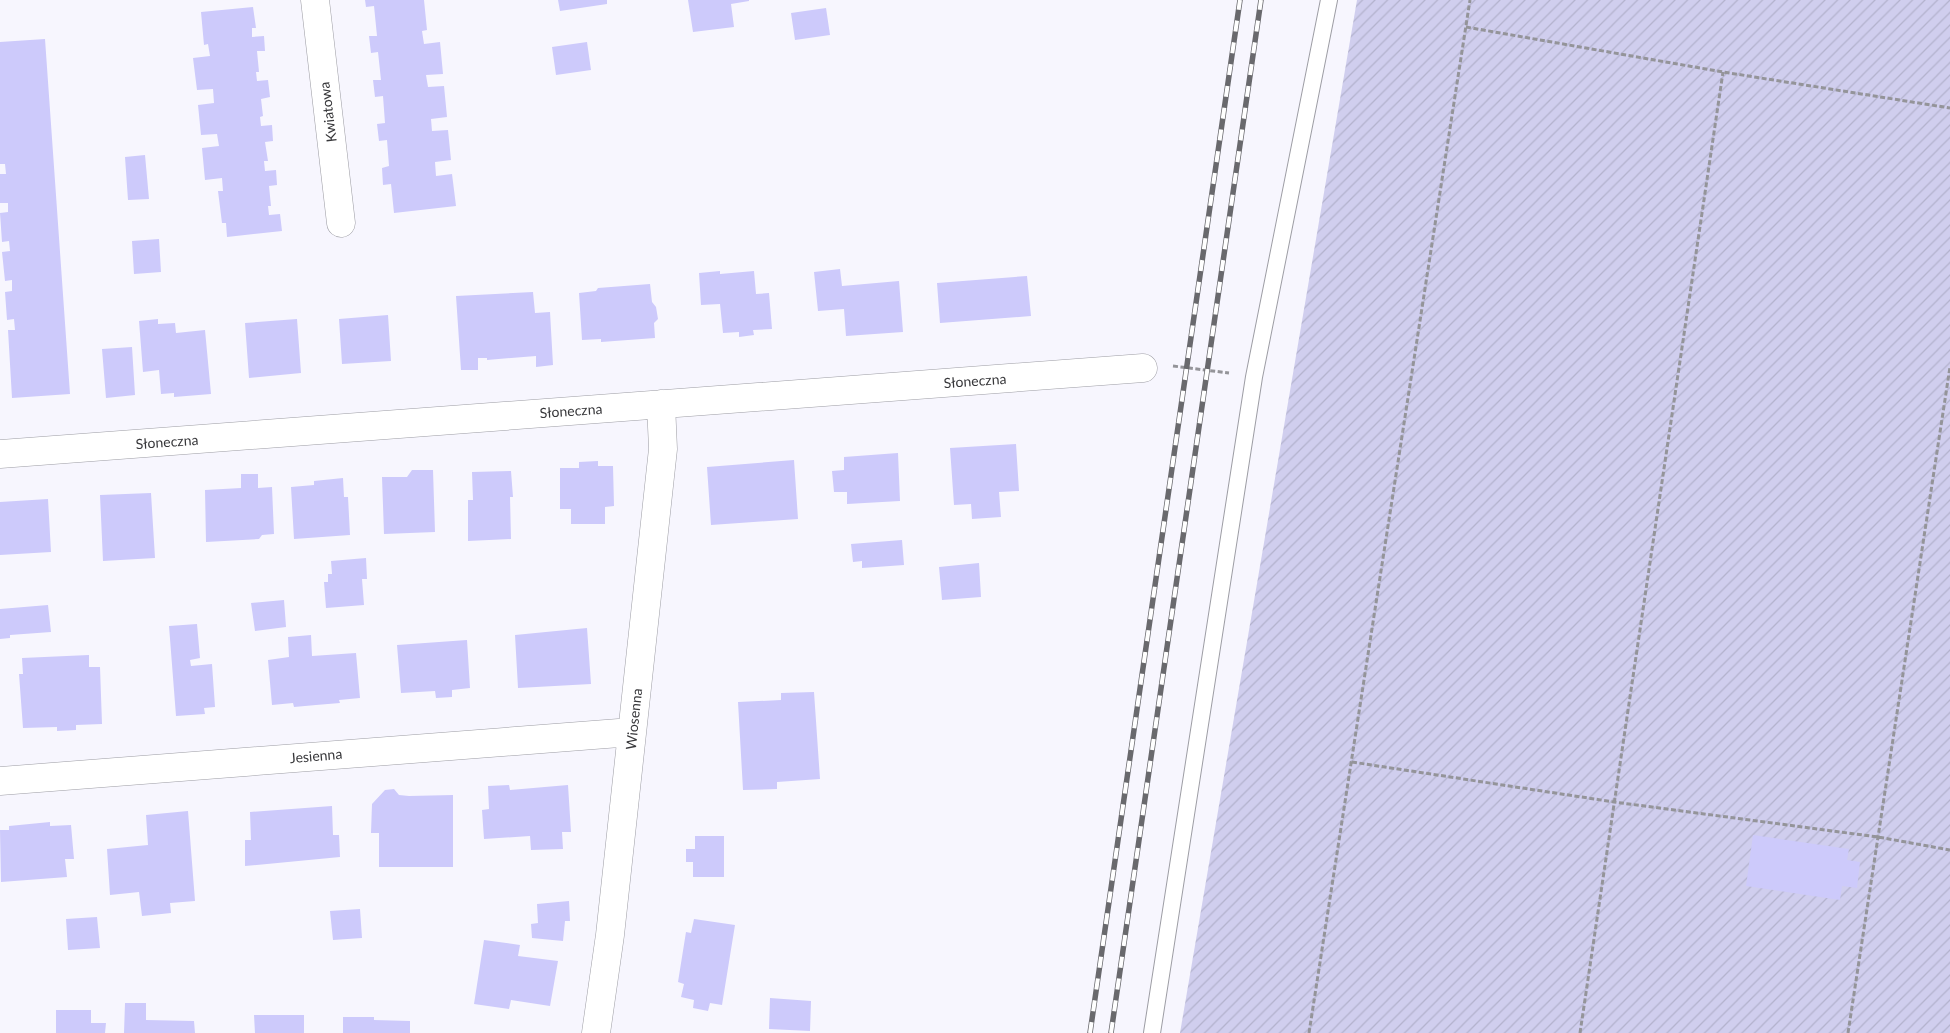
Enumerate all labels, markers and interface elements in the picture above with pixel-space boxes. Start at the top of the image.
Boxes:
street label: Kwiatowa [315,81,340,143]
street label: Słoneczna [943,370,1007,391]
street label: Słoneczna [539,400,603,421]
street label: Słoneczna [135,431,199,452]
street label: Wiosenna [622,687,645,751]
street label: Jesienna [289,745,343,766]

